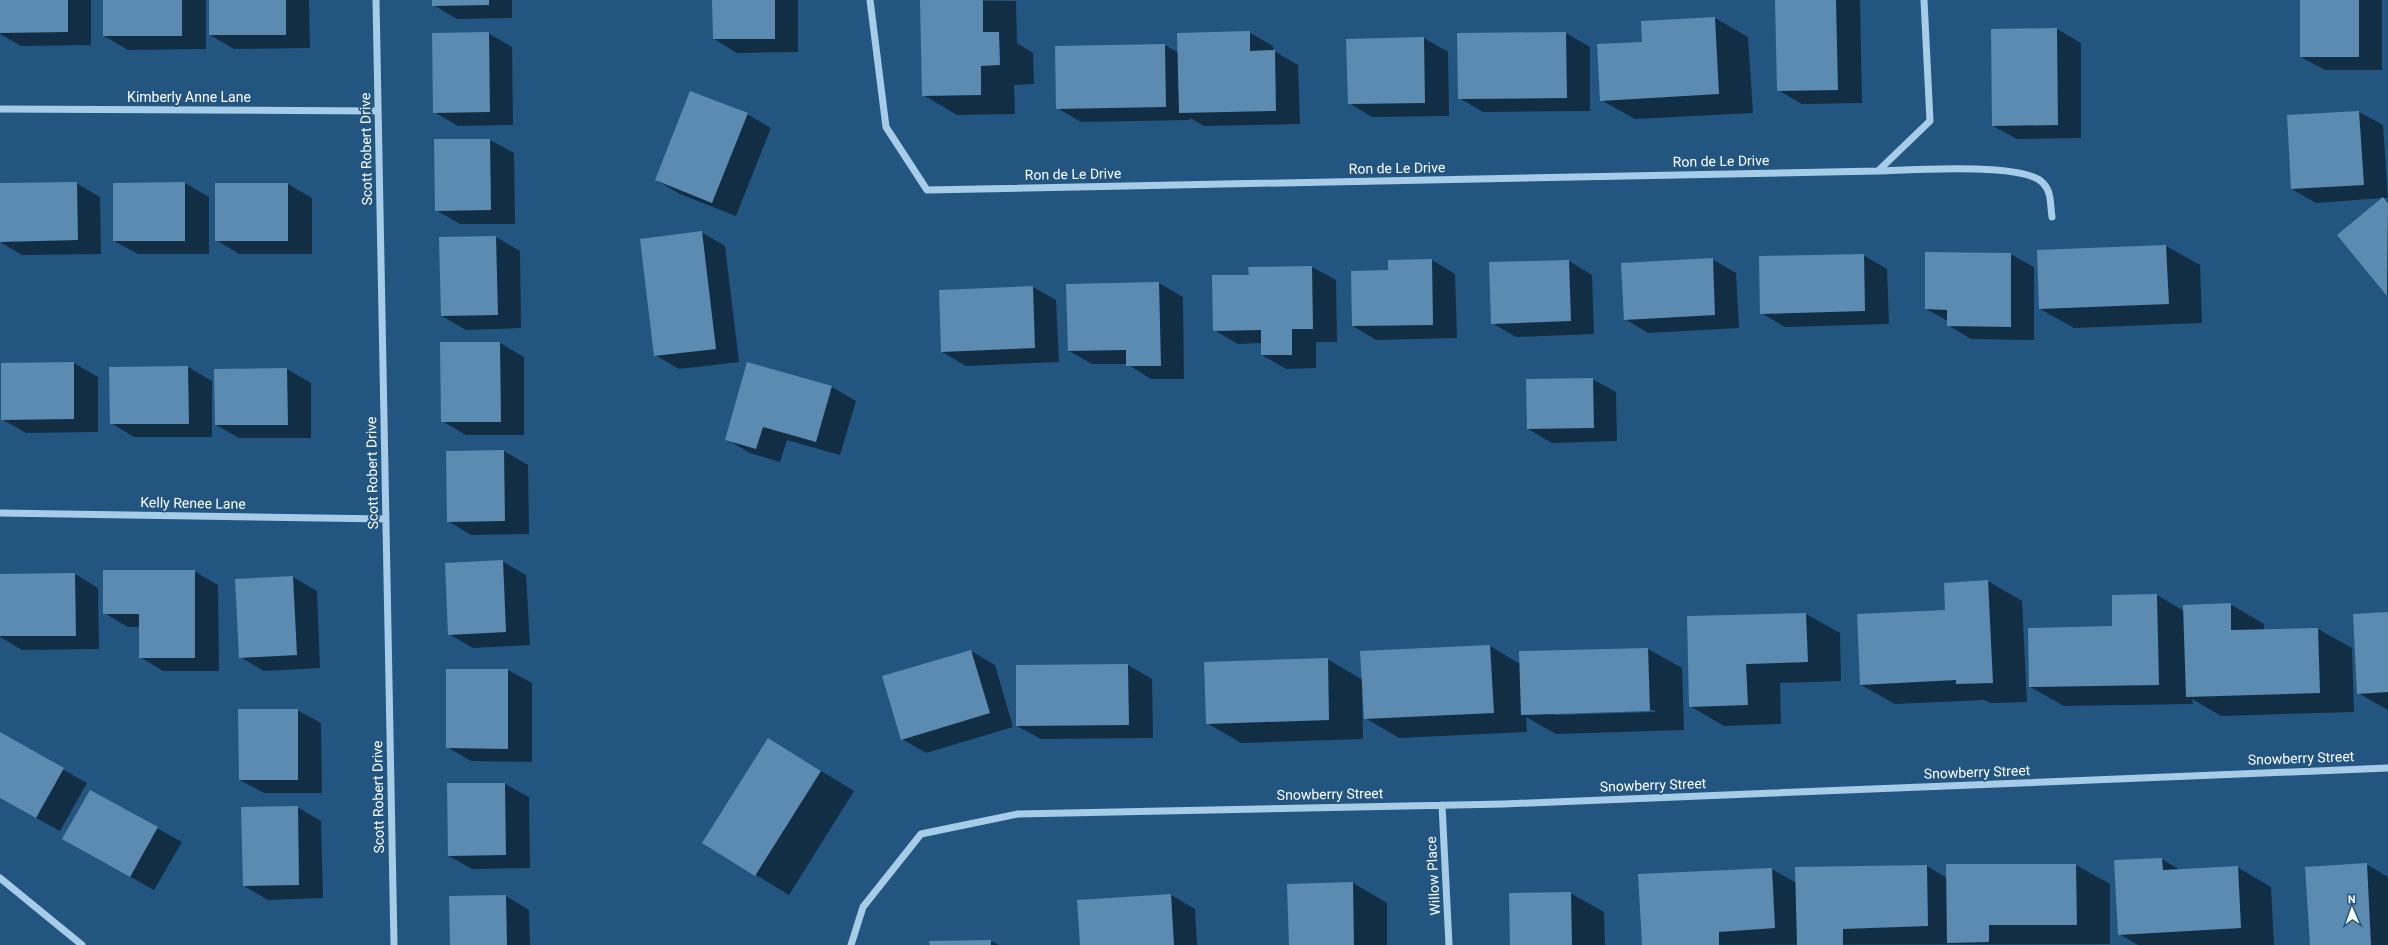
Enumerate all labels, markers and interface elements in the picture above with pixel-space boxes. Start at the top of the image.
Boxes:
street label: Kimberly Anne Lane [127,89,251,105]
street label: Scott Robert Drive [357,92,375,206]
street label: Ron de Le Drive [1673,152,1769,170]
street label: Ron de Le Drive [1349,159,1445,177]
street label: Ron de Le Drive [1025,165,1121,183]
street label: Scott Robert Drive [363,416,381,530]
street label: Kelly Renee Lane [140,494,246,512]
street label: Scott Robert Drive [369,740,387,854]
street label: Snowberry Street [2248,748,2355,768]
street label: Snowberry Street [1924,762,2031,782]
street label: Snowberry Street [1600,775,1707,795]
street label: Snowberry Street [1277,785,1384,803]
street label: Willow Place [1423,836,1443,916]
north arrow [2332,889,2372,929]
text: N [2348,893,2356,906]

